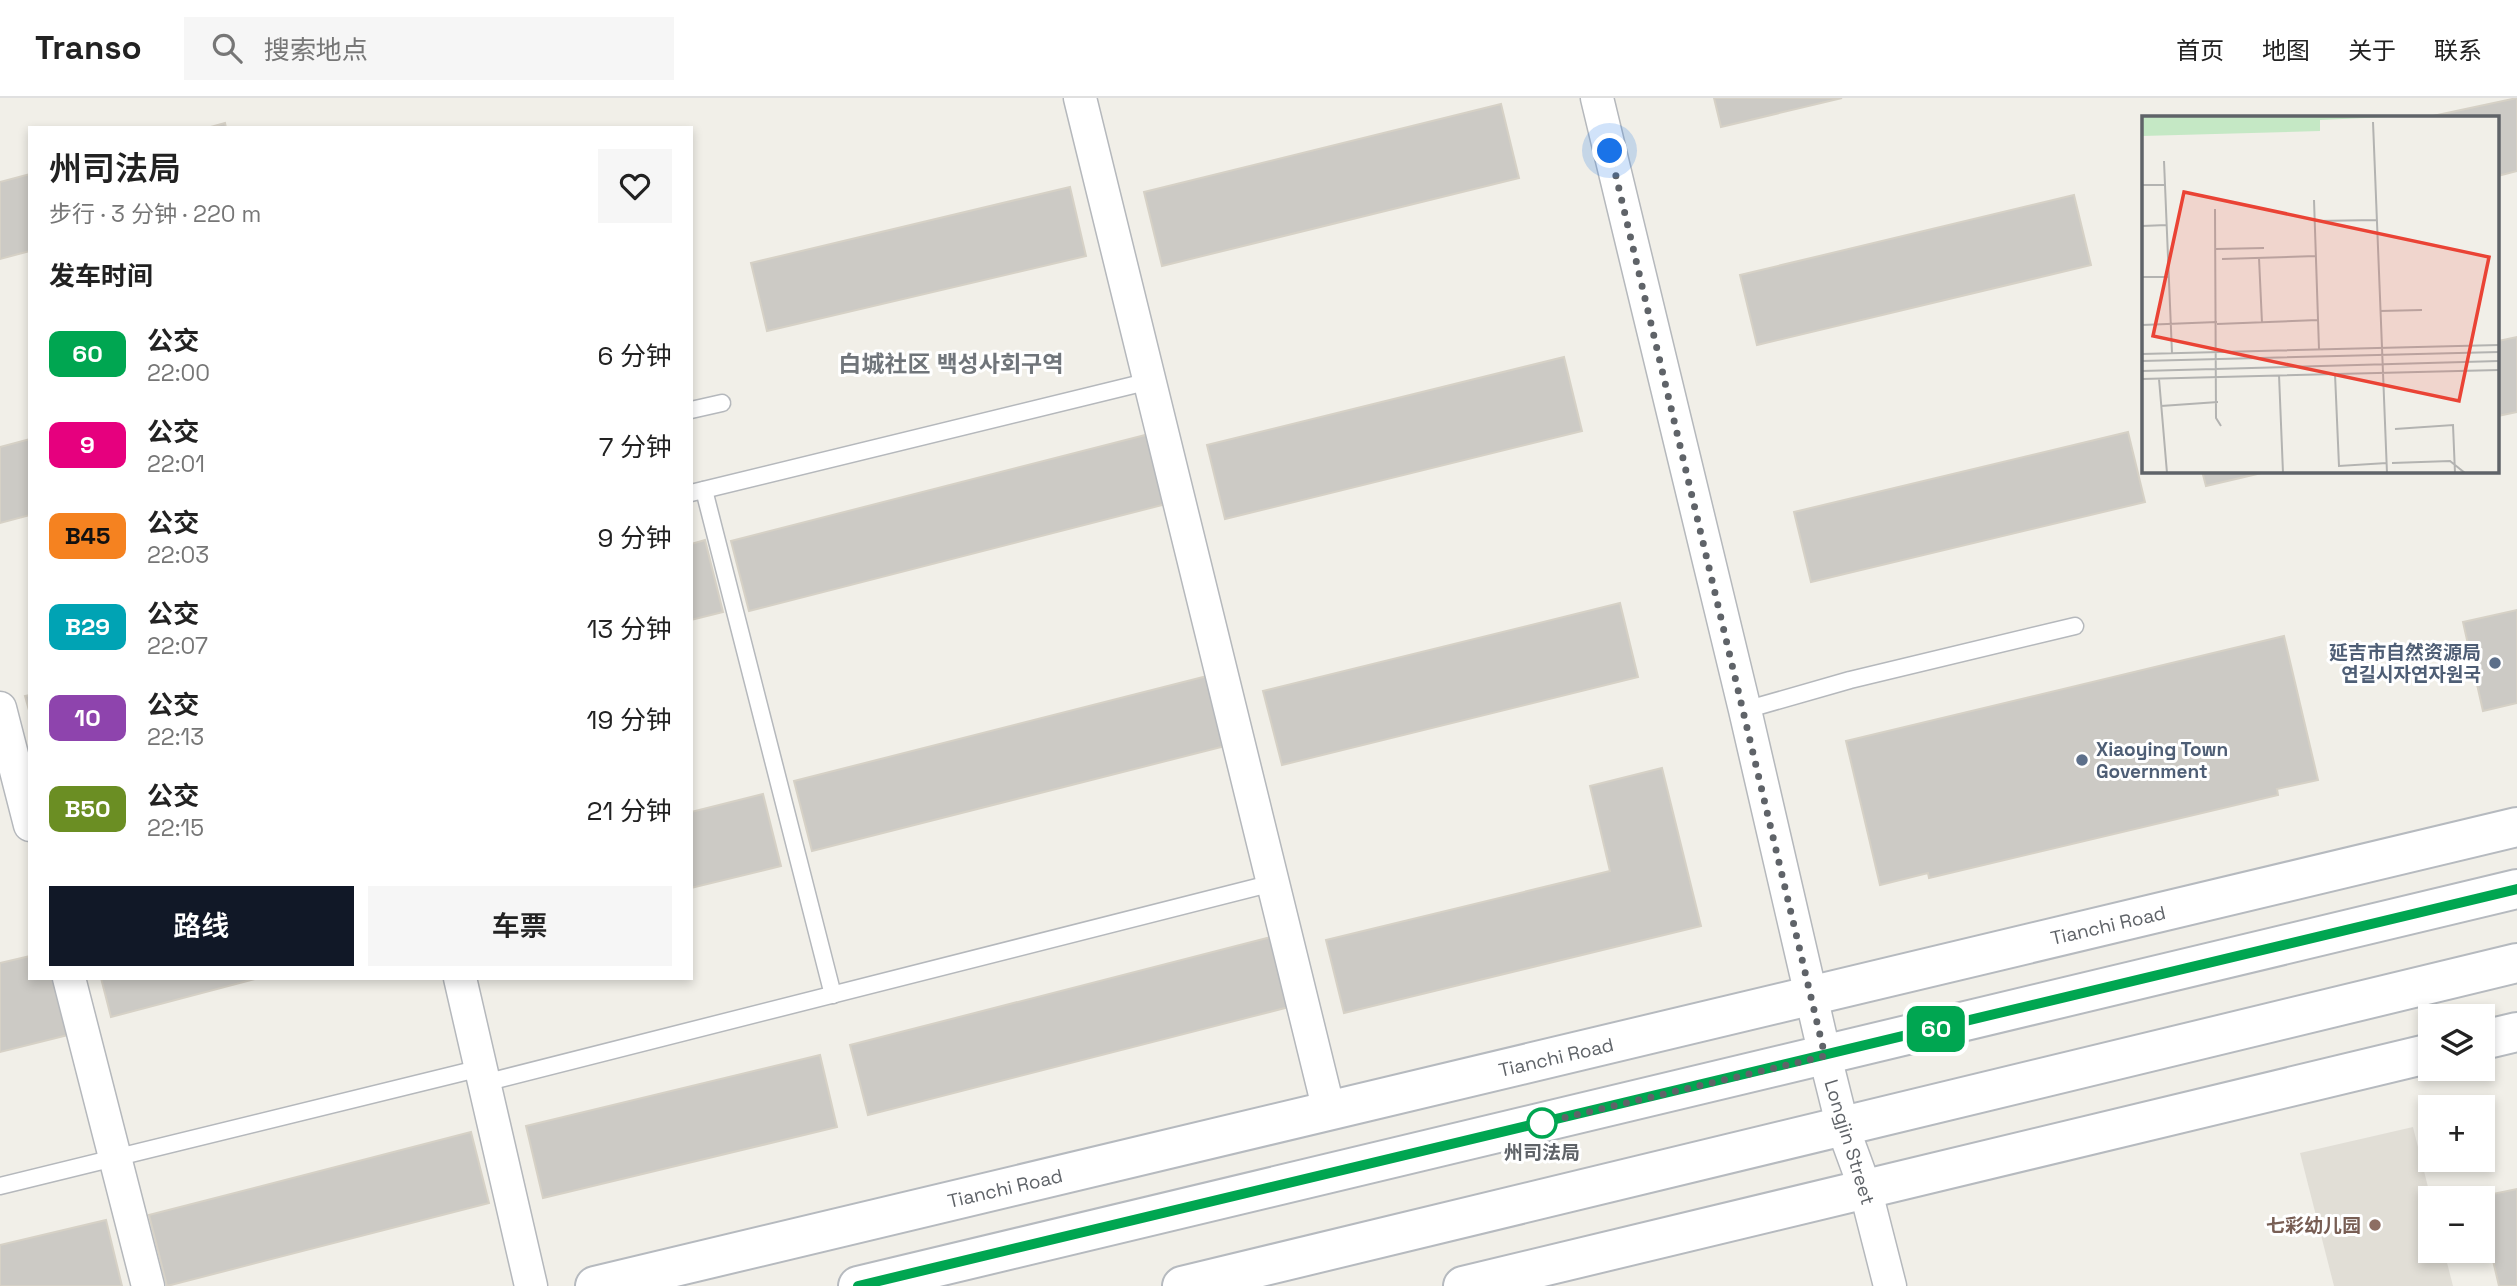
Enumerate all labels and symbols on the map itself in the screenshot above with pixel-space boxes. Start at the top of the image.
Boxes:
inset map [2142,116,2500,472]
your location [1592,133,1627,168]
district label: 白城社区 백성사회구역 [839,349,1063,379]
place label: 延吉市自然资源局 연길시자연자원국 [2329,640,2481,687]
marker: 延吉市自然资源局 연길시자연자원국 [2487,655,2503,671]
place label: Xiaoying Town Government [2096,737,2228,784]
marker: Xiaoying Town Government [2074,752,2090,768]
street label: Tianchi Road [2048,900,2168,951]
line badge: 60 [1904,1006,1968,1052]
street label: Tianchi Road [1496,1032,1616,1083]
street label: Longjin Street [1819,1076,1880,1208]
marker: 州司法局 [1527,1108,1557,1138]
place label: 州司法局 [1504,1140,1580,1165]
street label: Tianchi Road [945,1163,1065,1214]
place label: 七彩幼儿园 [2266,1213,2361,1238]
marker: 七彩幼儿园 [2367,1217,2383,1233]

